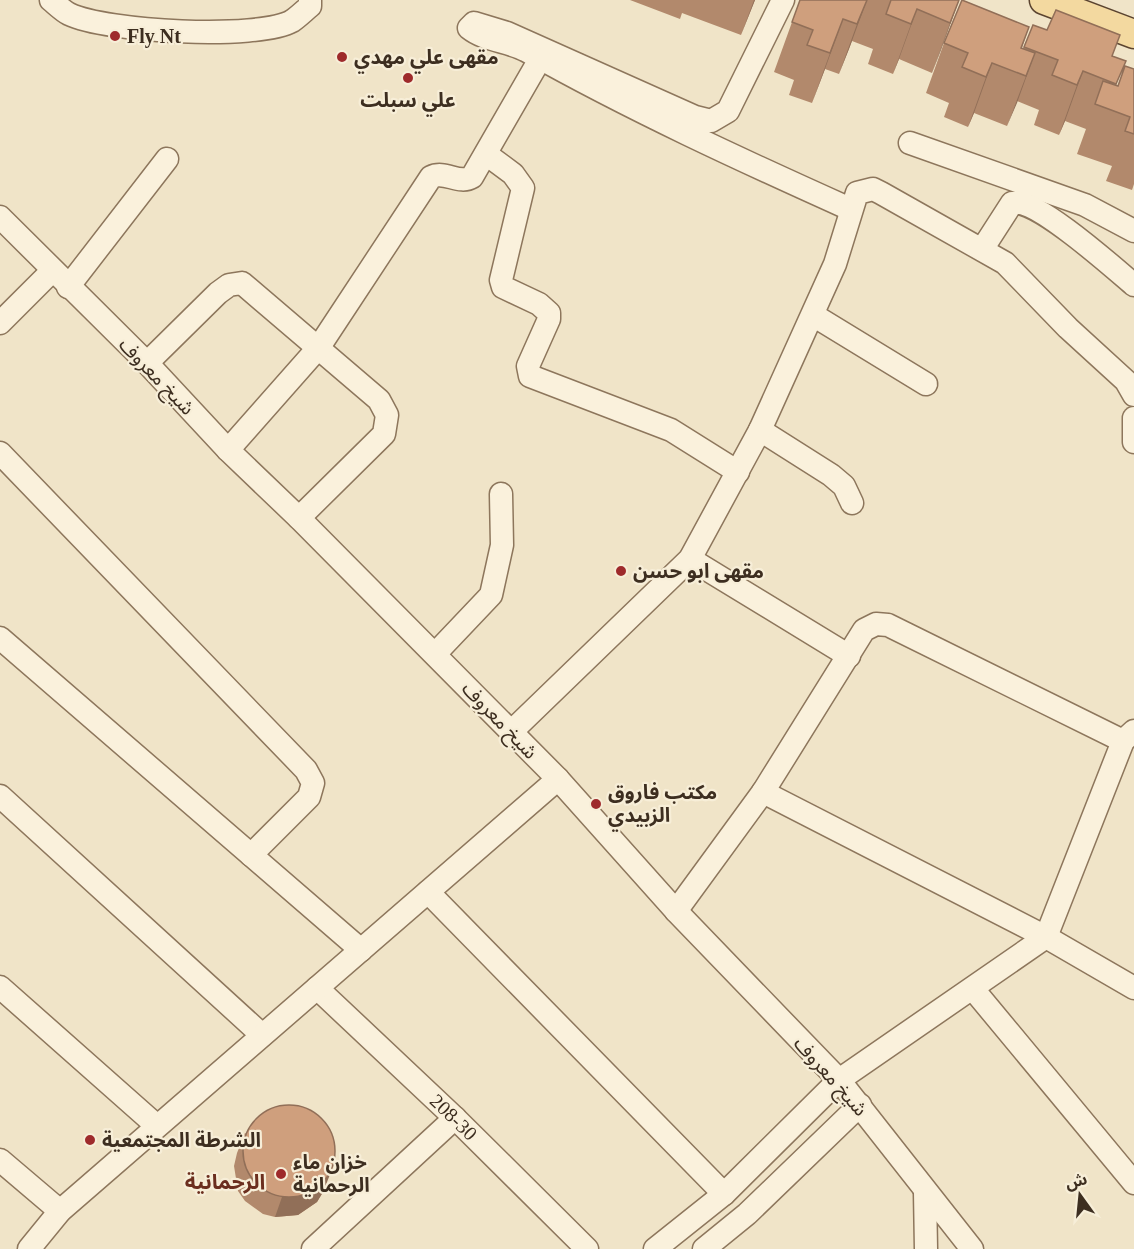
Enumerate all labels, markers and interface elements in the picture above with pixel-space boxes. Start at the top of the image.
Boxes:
place label: Fly Nt [127,25,181,48]
marker: Fly Nt [108,29,122,43]
place label: مقهى علي مهدي [354,46,499,74]
marker: مقهى علي مهدي [335,50,349,64]
marker: علي سبلت [401,71,415,85]
place label: علي سبلت [360,89,456,117]
street label: شیخ معروف [112,333,199,422]
place label: مقهى ابو حسن [633,560,764,583]
marker: مقهى ابو حسن [614,564,628,578]
street label: شیخ معروف [455,677,542,766]
place label: مكتب فاروق الزبيدي [608,781,717,832]
marker: مكتب فاروق الزبيدي [589,797,603,811]
street label: شیخ معروف [787,1032,872,1123]
street label: 208-30 [426,1089,482,1145]
place label: الشرطة المجتمعية [102,1129,261,1152]
marker: الشرطة المجتمعية [83,1133,97,1147]
place label: خزان ماء الرحمانية [293,1151,370,1197]
north arrow [1050,1165,1110,1225]
marker: خزان ماء الرحمانية [274,1167,288,1181]
district label: الرحمانية [185,1170,265,1194]
text: ش [1063,1170,1089,1193]

